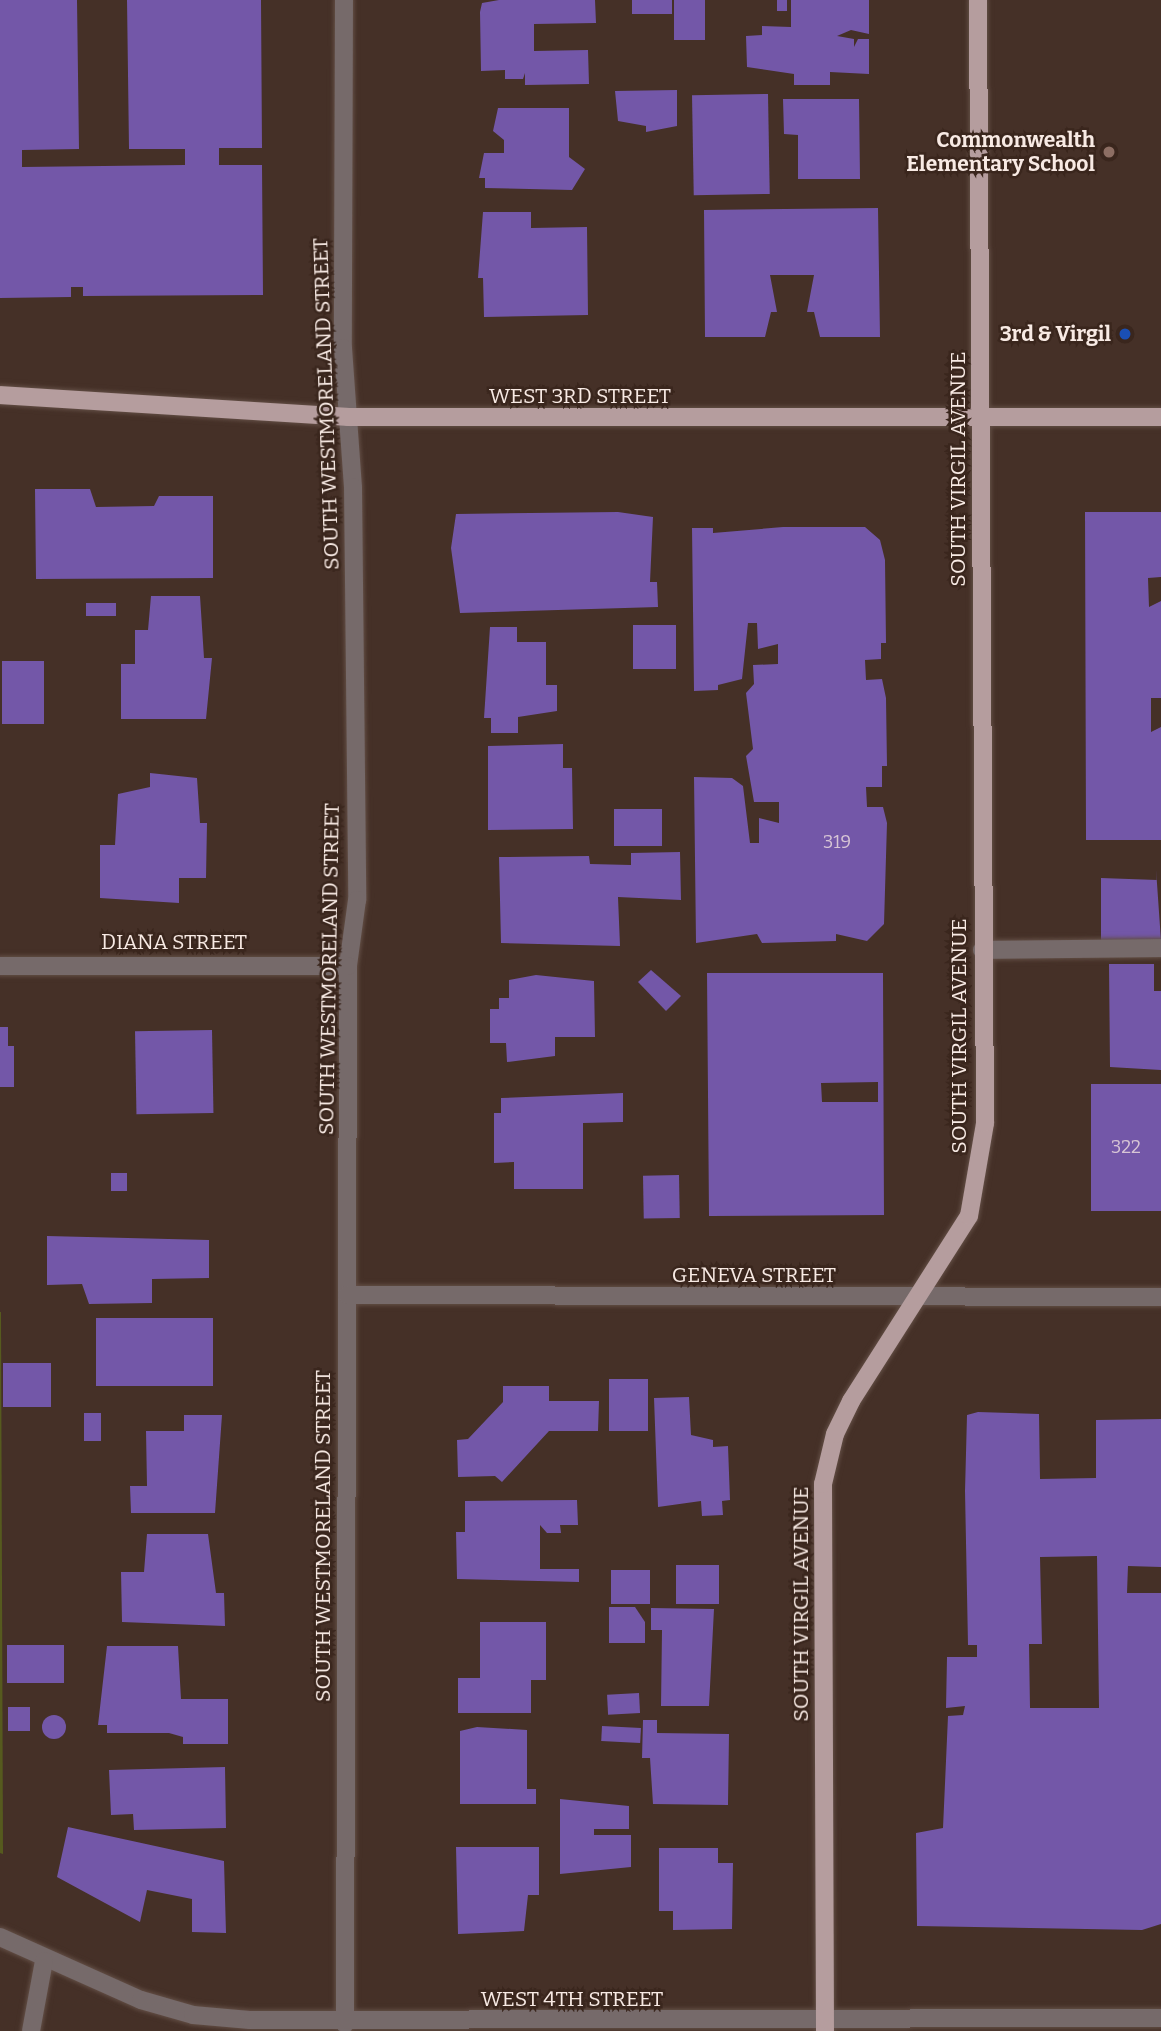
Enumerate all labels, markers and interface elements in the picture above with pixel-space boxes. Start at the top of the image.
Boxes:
place label: Commonwealth Elementary School [906,127,1095,177]
marker: Commonwealth Elementary School [1101,144,1117,160]
street label: SOUTH WESTMORELAND STREET [308,238,344,570]
place label: 3rd & Virgil [1000,321,1111,347]
marker: 3rd & Virgil [1117,326,1133,342]
street label: SOUTH VIRGIL AVENUE [945,351,971,587]
street label: WEST 3RD STREET [489,383,671,409]
street label: SOUTH WESTMORELAND STREET [314,803,344,1135]
house number: 319 [823,831,851,853]
street label: SOUTH VIRGIL AVENUE [946,918,972,1154]
street label: DIANA STREET [101,929,247,955]
house number: 322 [1111,1136,1141,1158]
street label: GENEVA STREET [672,1262,836,1288]
street label: SOUTH WESTMORELAND STREET [310,1370,336,1702]
street label: SOUTH VIRGIL AVENUE [788,1486,814,1722]
street label: WEST 4TH STREET [481,1986,663,2012]

